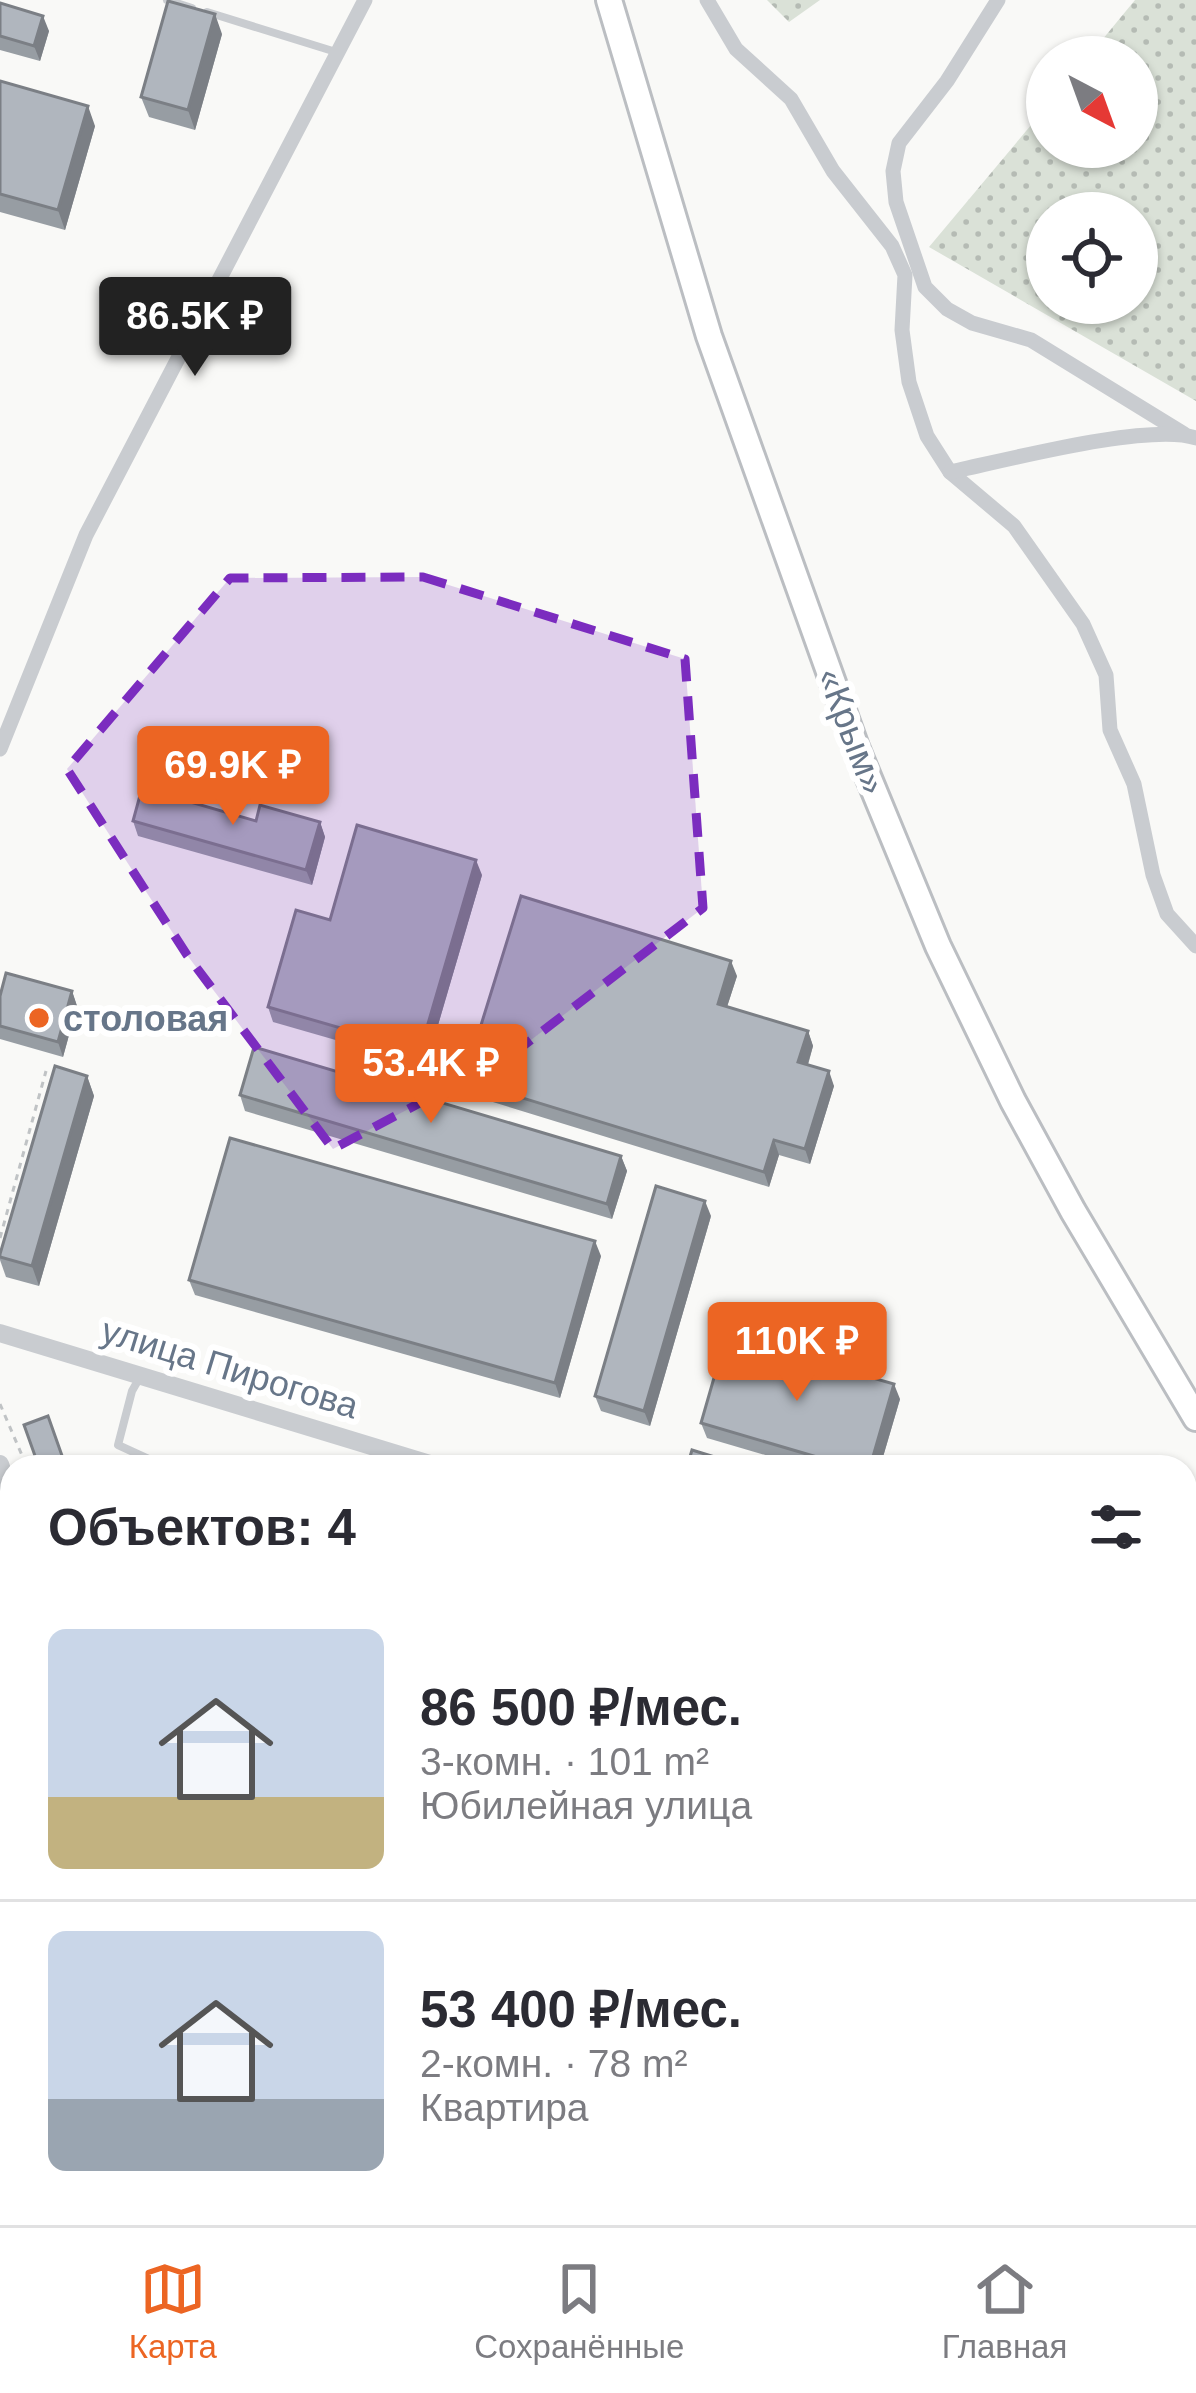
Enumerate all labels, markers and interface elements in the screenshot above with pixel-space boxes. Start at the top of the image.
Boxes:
north arrow [1026,36,1158,168]
map controls [1026,36,1158,324]
button: locate [1026,192,1158,324]
pin: 86.5K ₽ [84,277,306,379]
text: 86.5K ₽ [126,294,264,337]
street label: «Крым» [809,662,895,800]
pin: 69.9K ₽ [122,726,344,828]
text: 69.9K ₽ [164,743,302,786]
place label: столовая [63,998,228,1039]
marker: столовая [26,1005,52,1031]
pin: 53.4K ₽ [320,1024,542,1126]
text: 53.4K ₽ [362,1041,500,1084]
pin: 110K ₽ [699,1302,895,1404]
street label: улица Пирогова [97,1309,364,1427]
text: 110K ₽ [735,1319,859,1362]
icon: filters [1083,1494,1149,1560]
text: Объектов: 4 [48,1499,356,1556]
icon: home [144,1677,288,1821]
text: 86 500 ₽/мес. [420,1679,742,1736]
text: 3-комн. · 101 m² [420,1740,709,1783]
text: Юбилейная улица [420,1784,752,1827]
icon: home [144,1979,288,2123]
text: 53 400 ₽/мес. [420,1981,742,2038]
text: 2-комн. · 78 m² [420,2042,687,2085]
text: Квартира [420,2086,589,2129]
tab: Карта [129,2256,217,2366]
tab: Сохранённые [474,2256,684,2366]
tab: Главная [942,2256,1067,2366]

